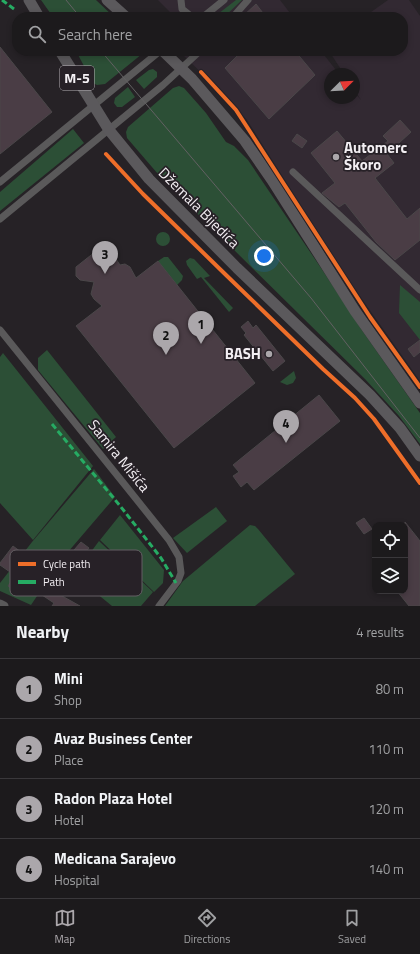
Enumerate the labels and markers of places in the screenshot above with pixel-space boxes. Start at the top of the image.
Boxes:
place label: Automerc Škoro [344,136,408,176]
marker: Automerc Škoro [331,152,341,162]
pin: 3 [92,241,118,274]
pin: 1 [188,311,214,344]
pin: 2 [153,322,179,355]
place label: BASH [225,342,261,365]
marker: BASH [264,349,274,359]
pin: 4 [273,410,299,443]

